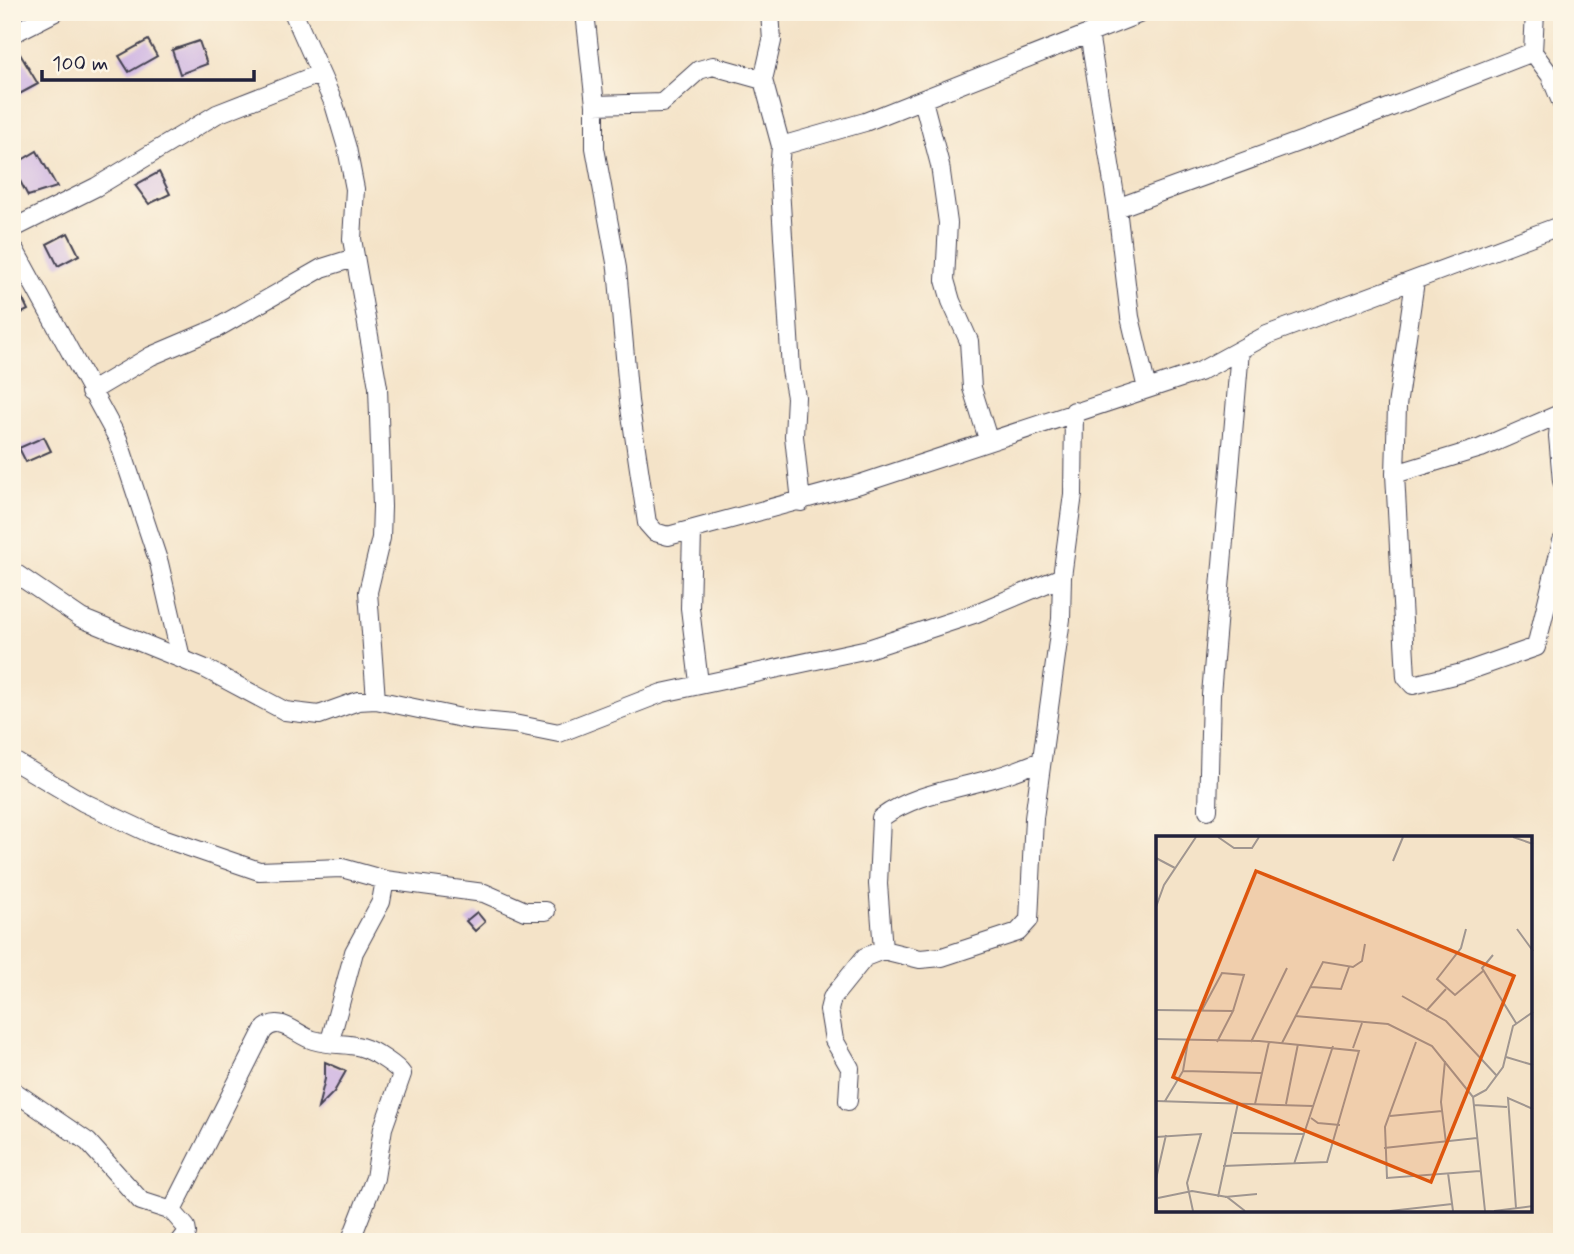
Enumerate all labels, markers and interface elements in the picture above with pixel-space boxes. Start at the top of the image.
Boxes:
scale bar [42,38,254,82]
text: 100 m [52,50,108,78]
inset map [1156,836,1532,1212]

